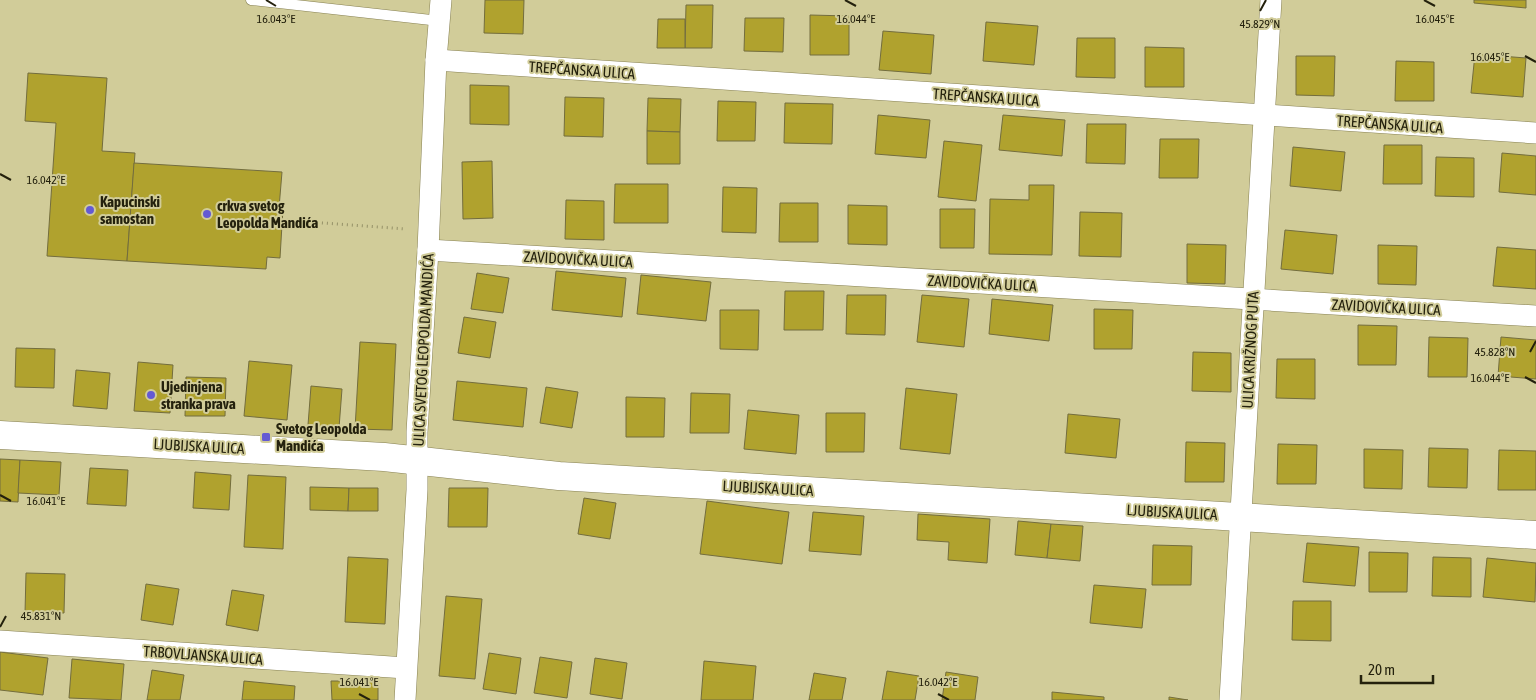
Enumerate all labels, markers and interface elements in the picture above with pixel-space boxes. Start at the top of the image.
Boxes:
text: 16.043°E [257,12,295,26]
text: 16.044°E [837,12,875,26]
text: 16.045°E [1416,12,1454,26]
text: 45.829°N [1240,17,1280,31]
text: 16.045°E [1471,50,1509,64]
street label: TREPČANSKA ULICA [528,58,636,82]
street label: TREPČANSKA ULICA [932,85,1040,109]
street label: TREPČANSKA ULICA [1336,112,1444,136]
text: 16.042°E [27,173,65,187]
place label: Kapucinski samostan [100,193,160,227]
place label: crkva svetog Leopolda Mandića [217,197,318,231]
marker: Kapucinski samostan [84,204,96,216]
marker: crkva svetog Leopolda Mandića [201,208,213,220]
street label: ZAVIDOVIČKA ULICA [523,248,634,270]
street label: ULICA SVETOG LEOPOLDA MANDIĆA [409,253,437,447]
street label: ZAVIDOVIČKA ULICA [927,272,1038,294]
street label: ULICA KRIŽNOG PUTA [1238,290,1262,409]
street label: ZAVIDOVIČKA ULICA [1331,296,1442,318]
text: 45.828°N [1475,345,1515,359]
text: 16.044°E [1471,371,1509,385]
place label: Ujedinjena stranka prava [161,378,236,412]
marker: Ujedinjena stranka prava [145,389,157,401]
place label: Svetog Leopolda Mandića [276,420,366,454]
marker: Svetog Leopolda Mandića [260,431,272,443]
street label: LJUBIJSKA ULICA [153,435,245,457]
street label: LJUBIJSKA ULICA [722,477,814,499]
text: 16.041°E [27,494,65,508]
street label: LJUBIJSKA ULICA [1126,501,1218,523]
text: 45.831°N [21,609,61,623]
street label: TRBOVLJANSKA ULICA [143,642,264,668]
scale bar [1361,652,1434,684]
text: 20 m [1368,661,1395,678]
text: 16.041°E [340,675,378,689]
text: 16.042°E [919,675,957,689]

